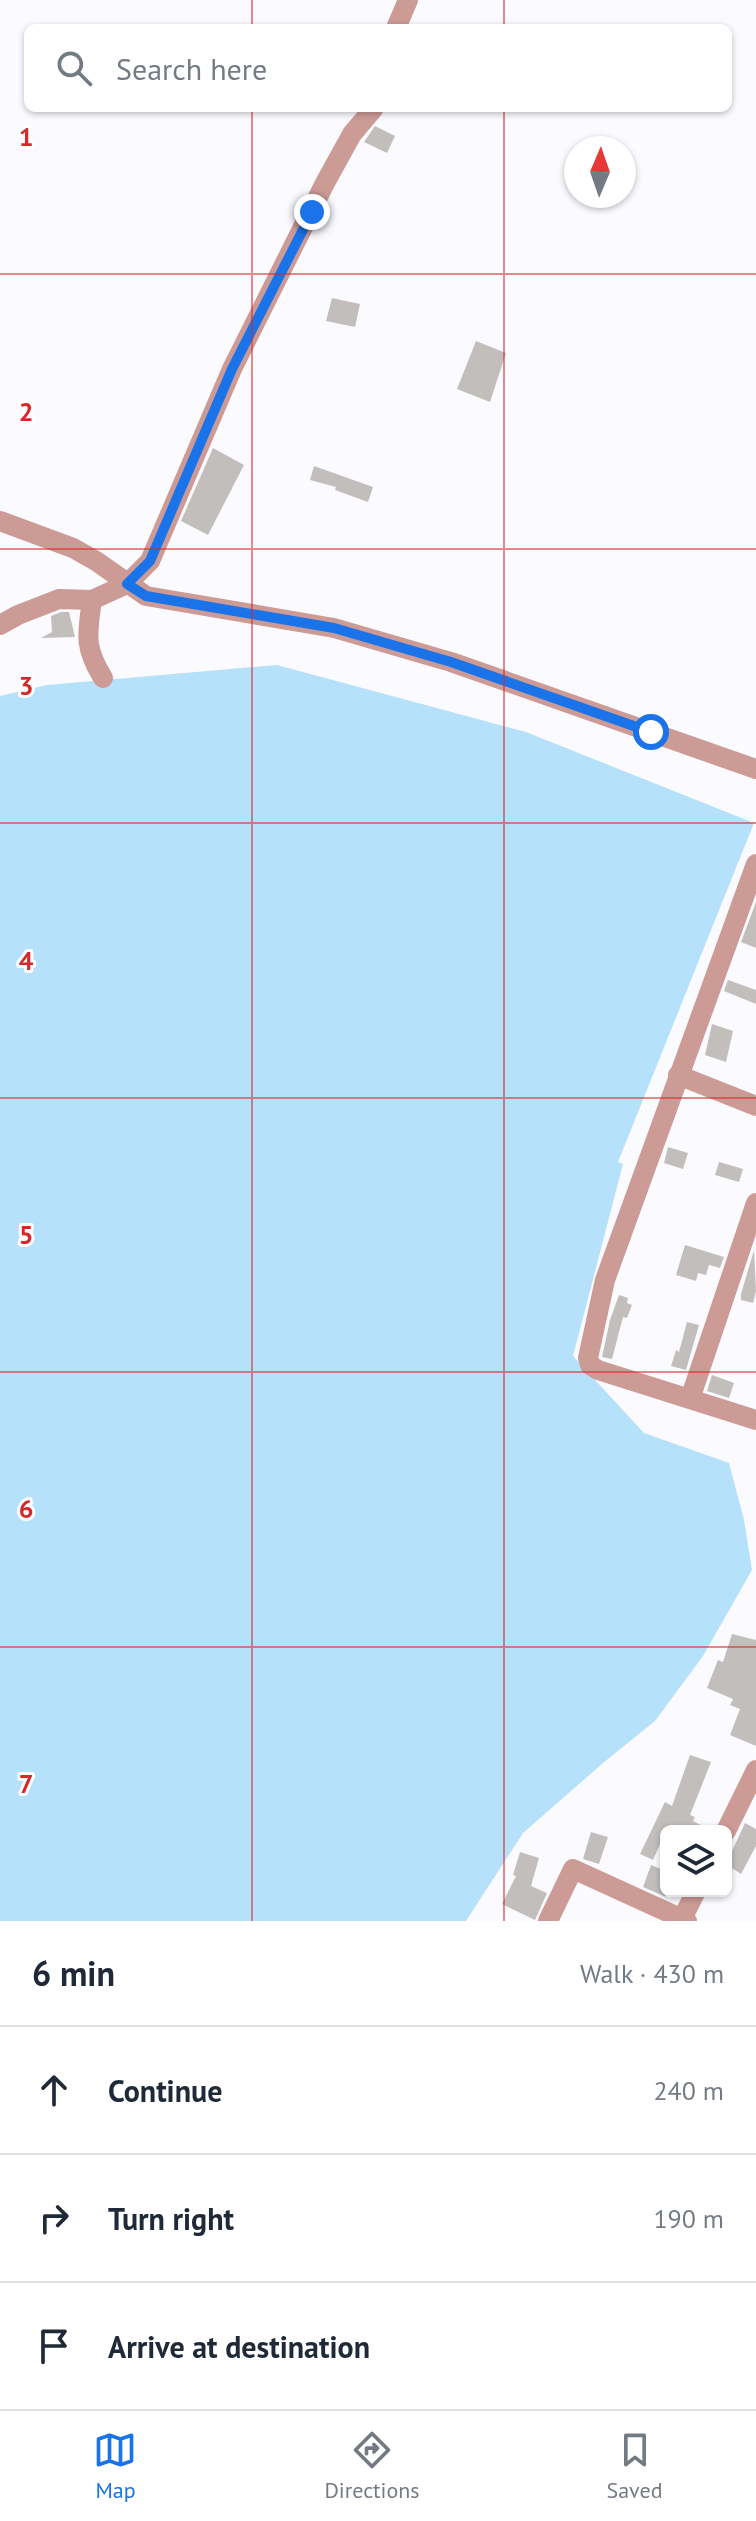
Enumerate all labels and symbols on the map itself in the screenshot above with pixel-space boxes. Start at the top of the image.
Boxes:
text: 1 [19,120,33,153]
north arrow [564,136,636,208]
route end [294,194,330,230]
text: 2 [19,395,33,428]
text: 3 [19,669,33,702]
route start [633,714,669,750]
text: 4 [19,944,34,977]
text: 5 [19,1218,33,1251]
text: 6 [19,1492,33,1525]
text: 7 [19,1767,33,1800]

